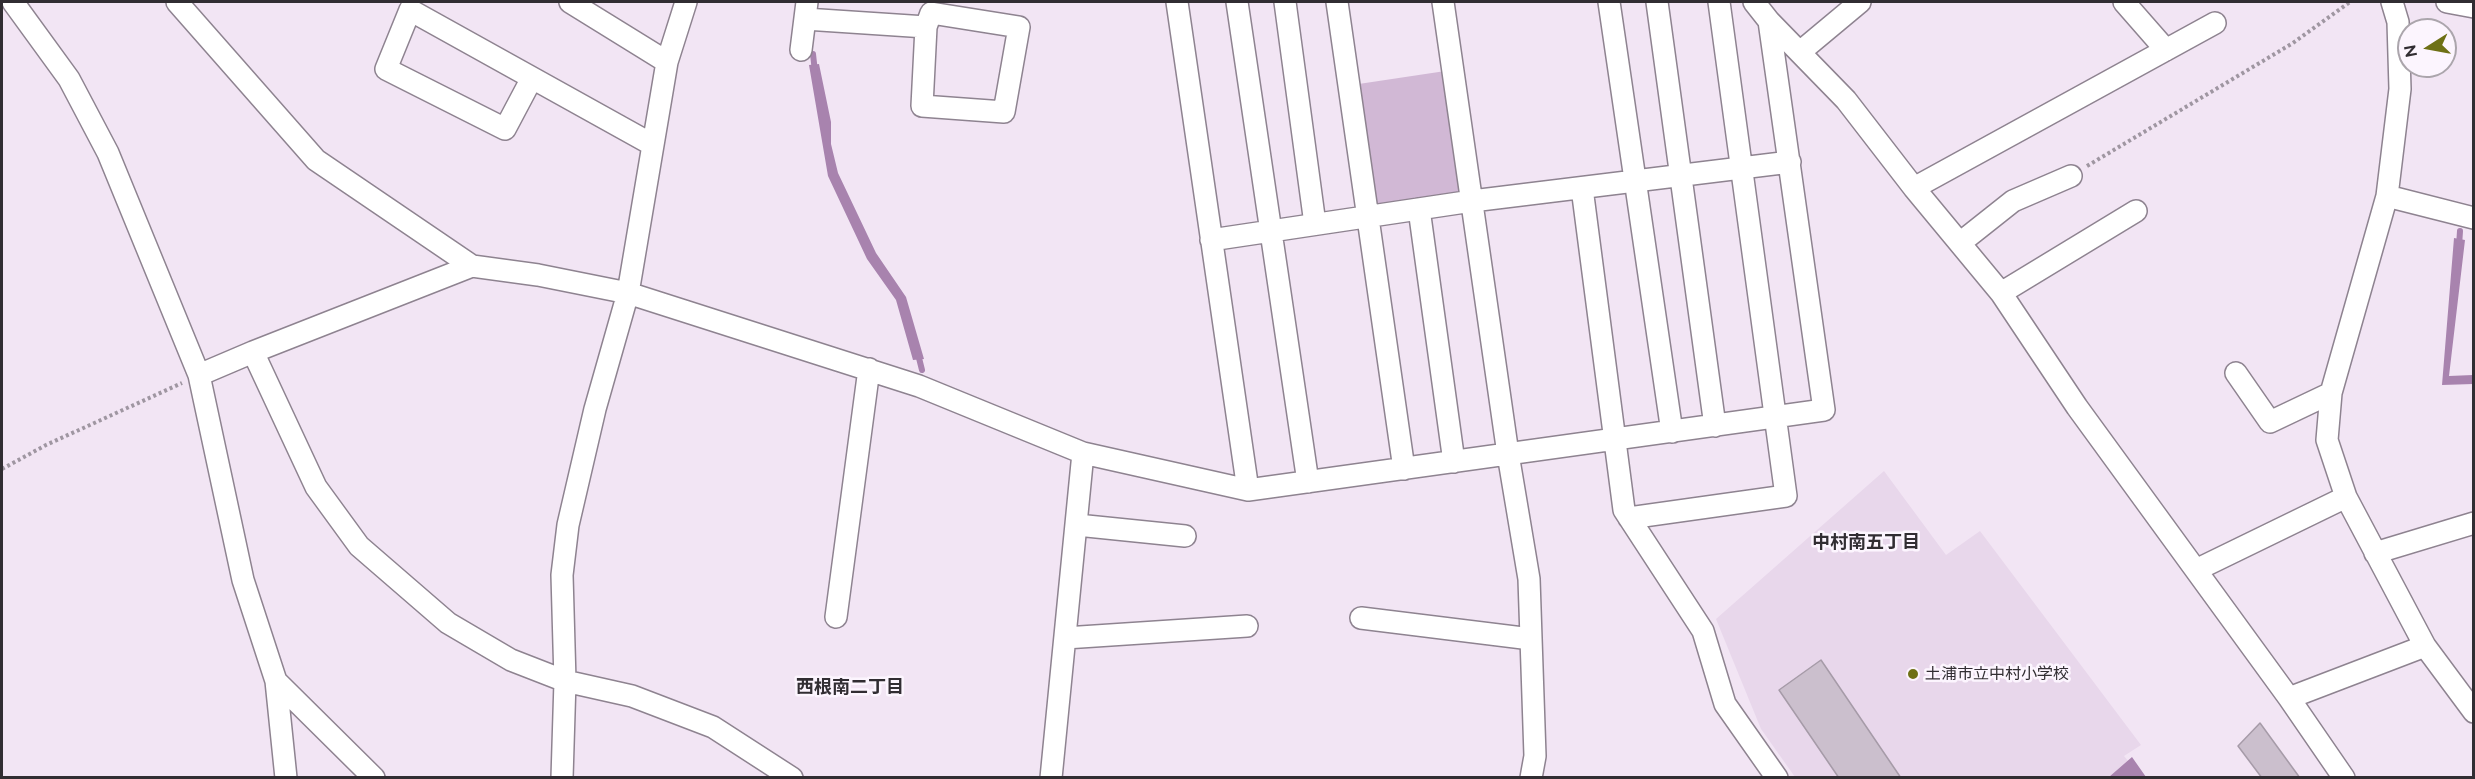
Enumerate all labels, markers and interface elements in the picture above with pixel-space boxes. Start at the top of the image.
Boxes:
north arrow [2397,18,2457,78]
text: N [2400,43,2421,59]
district label: 中村南五丁目 [1812,532,1920,554]
place label: 土浦市立中村小学校 [1925,664,2069,684]
marker: 土浦市立中村小学校 [1906,667,1920,681]
district label: 西根南二丁目 [796,677,904,699]

